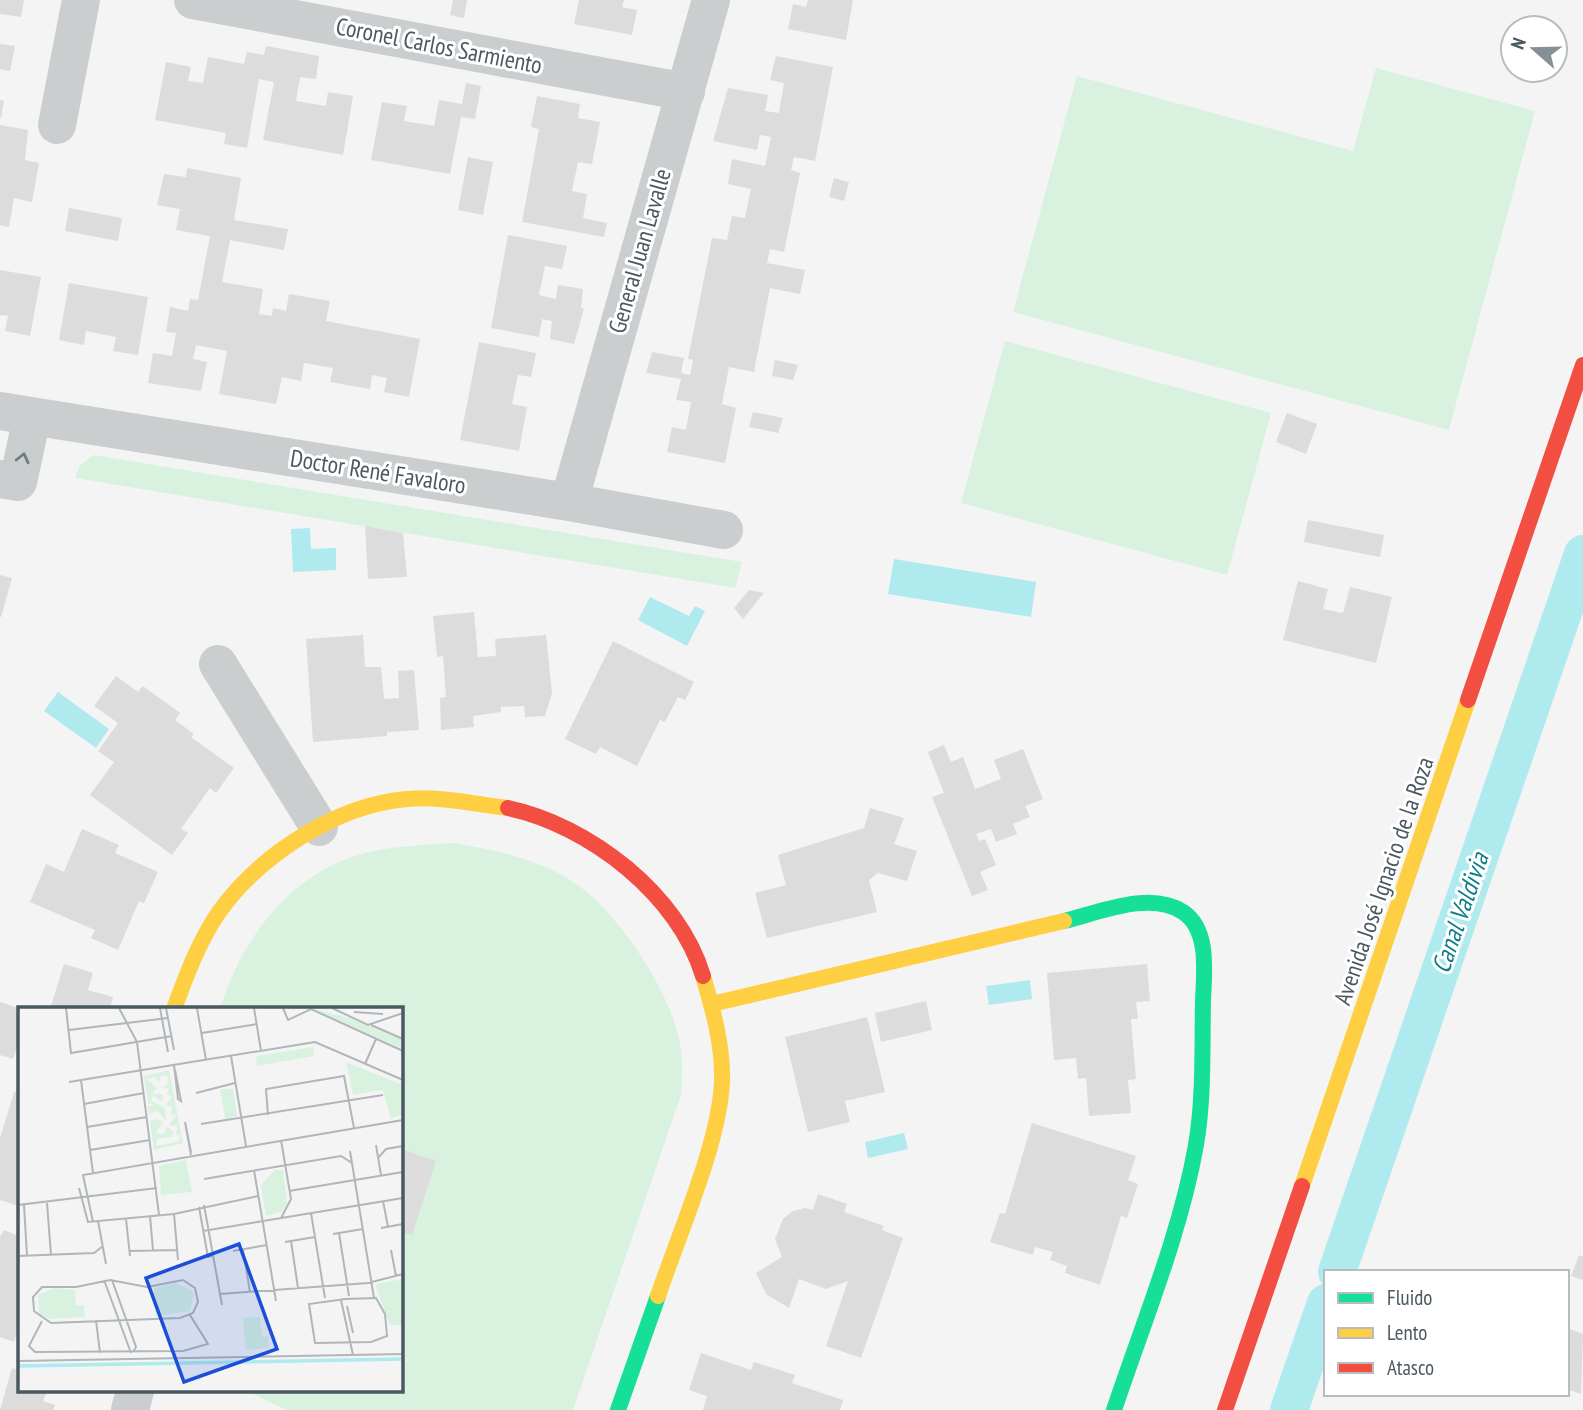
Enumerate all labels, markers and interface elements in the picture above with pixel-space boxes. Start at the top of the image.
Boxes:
street label: Coronel Carlos Sarmiento [333,10,545,81]
north arrow [1499,14,1569,84]
text: N [1505,34,1531,52]
street label: General Juan Lavalle [601,165,678,337]
street label: Doctor René Favaloro [288,442,468,501]
one-way arrow [15,452,29,464]
street label: Avenida José Ignacio de la Roza [1327,753,1440,1009]
water label: Canal Valdivia [1424,847,1496,977]
inset map [18,1007,402,1392]
legend [1324,1270,1569,1396]
text: Fluido [1387,1284,1432,1311]
text: Lento [1387,1319,1427,1346]
text: Atasco [1387,1354,1434,1381]

